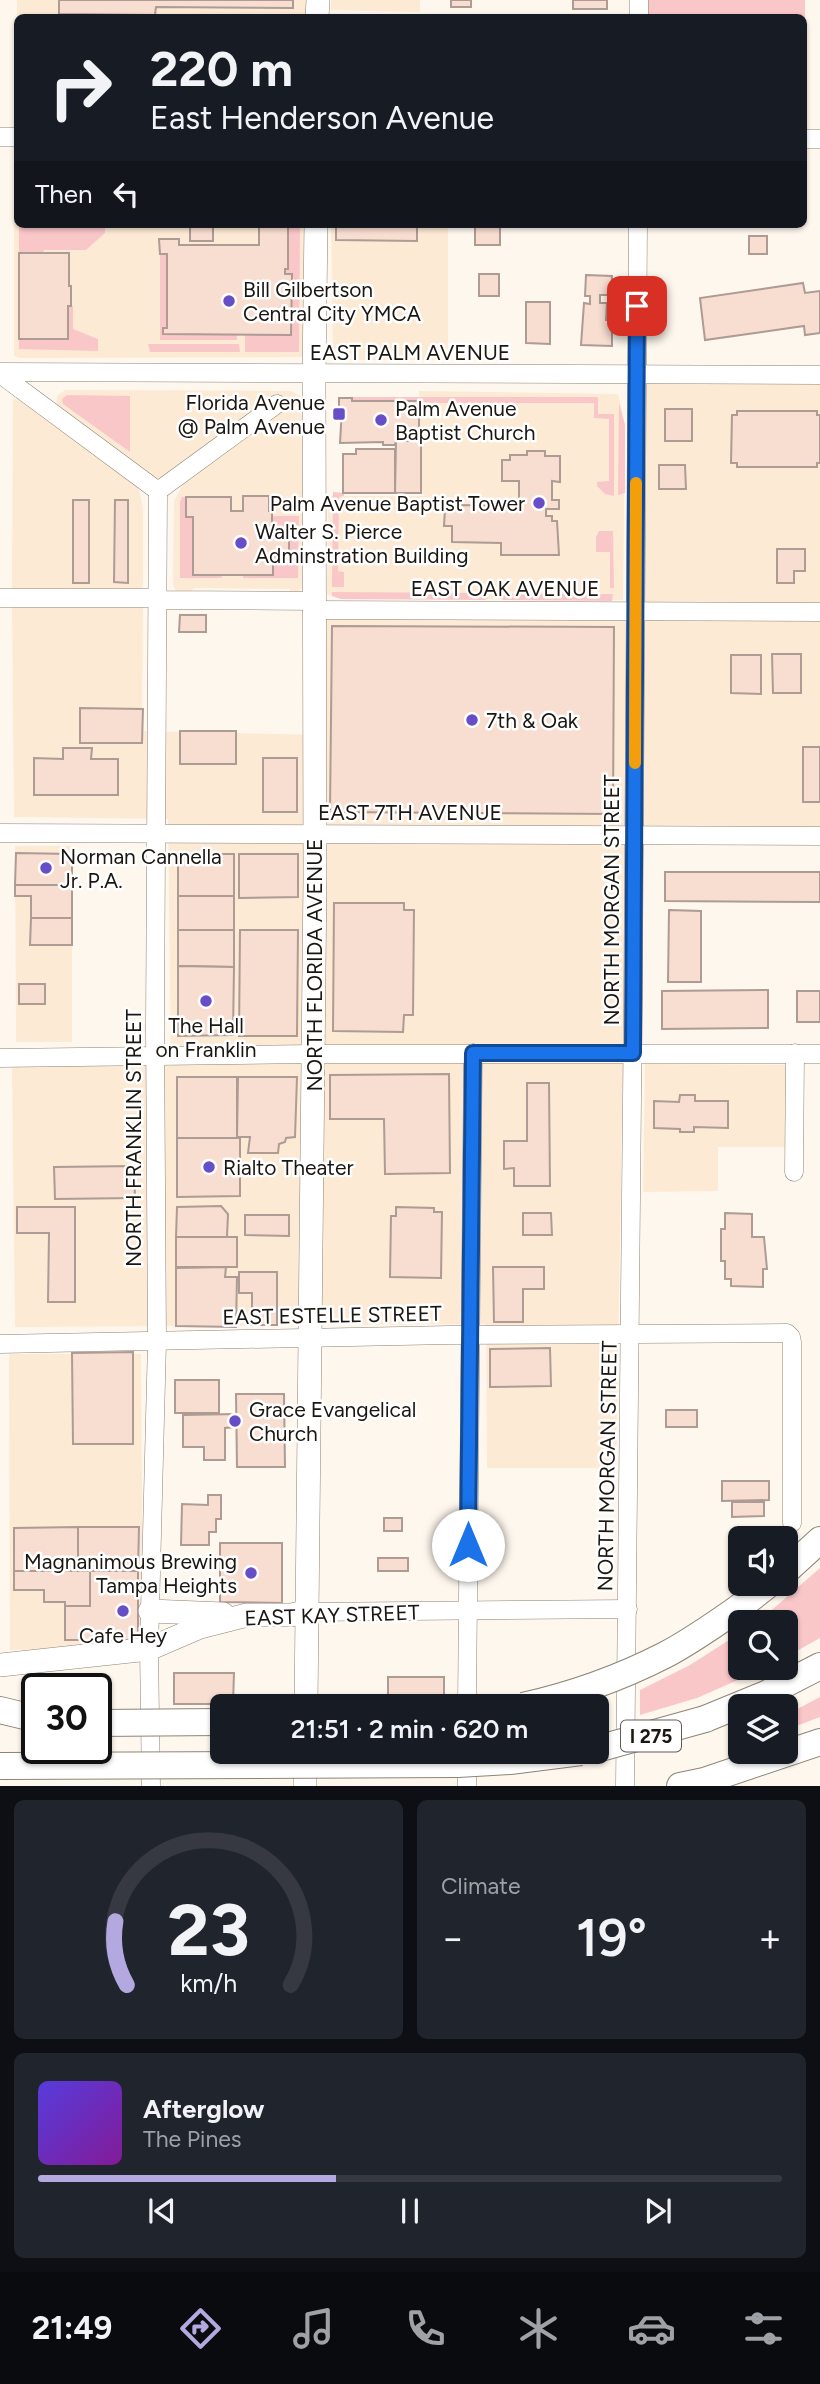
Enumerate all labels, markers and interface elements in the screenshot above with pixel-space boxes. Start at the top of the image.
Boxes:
text: 220 m [150,39,293,98]
icon: right [35,42,126,133]
text: East Henderson Avenue [150,99,494,137]
icon: left [107,175,145,213]
text: Then [35,178,93,210]
pin [607,276,667,336]
place label: Bill Gilbertson Central City YMCA [243,277,421,326]
icon: arrive [618,287,656,325]
marker: Bill Gilbertson Central City YMCA [221,293,237,309]
street label: EAST PALM AVENUE [310,340,510,365]
place label: Florida Avenue @ Palm Avenue [178,390,325,439]
place label: Palm Avenue Baptist Church [395,396,535,445]
marker: Florida Avenue @ Palm Avenue [331,406,347,422]
marker: Palm Avenue Baptist Church [373,412,389,428]
place label: Palm Avenue Baptist Tower [270,491,525,516]
marker: Palm Avenue Baptist Tower [531,495,547,511]
place label: Walter S. Pierce Adminstration Building [255,519,469,568]
marker: Walter S. Pierce Adminstration Building [233,535,249,551]
street label: EAST OAK AVENUE [411,576,599,601]
place label: 7th & Oak [486,708,579,733]
marker: 7th & Oak [464,712,480,728]
street label: NORTH MORGAN STREET [599,774,624,1025]
street label: EAST 7TH AVENUE [318,800,502,825]
street label: NORTH FLORIDA AVENUE [302,839,327,1091]
place label: Norman Cannella Jr. P.A. [60,844,222,893]
marker: Norman Cannella Jr. P.A. [38,860,54,876]
marker: The Hall on Franklin [198,993,214,1009]
street label: NORTH FRANKLIN STREET [121,1009,146,1267]
place label: The Hall on Franklin [155,1013,257,1062]
place label: Rialto Theater [223,1155,354,1180]
marker: Rialto Theater [201,1159,217,1175]
street label: EAST ESTELLE STREET [222,1301,442,1329]
street label: NORTH MORGAN STREET [592,1340,622,1592]
place label: Grace Evangelical Church [249,1397,416,1446]
marker: Grace Evangelical Church [227,1413,243,1429]
position arrow [431,1508,505,1582]
map controls [728,1526,798,1764]
button: sound [728,1526,798,1596]
place label: Magnanimous Brewing Tampa Heights [24,1549,237,1598]
marker: Magnanimous Brewing Tampa Heights [243,1565,259,1581]
street label: EAST KAY STREET [244,1599,420,1631]
marker: Cafe Hey [115,1603,131,1619]
button: search [728,1610,798,1680]
place label: Cafe Hey [79,1623,167,1648]
speed limit sign: 30 [21,1673,112,1764]
button: layers [728,1694,798,1764]
text: 21:51 · 2 min · 620 m [291,1713,528,1745]
road number: I 275 [621,1720,681,1752]
text: Climate [441,1872,520,1900]
text: 23 [167,1887,250,1974]
text: 19° [576,1907,647,1969]
text: − [441,1915,465,1961]
text: + [758,1915,782,1961]
text: km/h [180,1968,237,1998]
text: Afterglow [143,2093,265,2125]
text: The Pines [143,2125,242,2153]
icon: previous [143,2192,181,2230]
icon: pause [391,2192,429,2230]
icon: next [639,2192,677,2230]
icon: directions [176,2304,225,2353]
icon: music [289,2304,338,2353]
icon: phone [401,2304,450,2353]
icon: climate [514,2304,563,2353]
icon: car [627,2304,676,2353]
icon: filters [739,2304,788,2353]
text: 21:49 [32,2309,112,2347]

